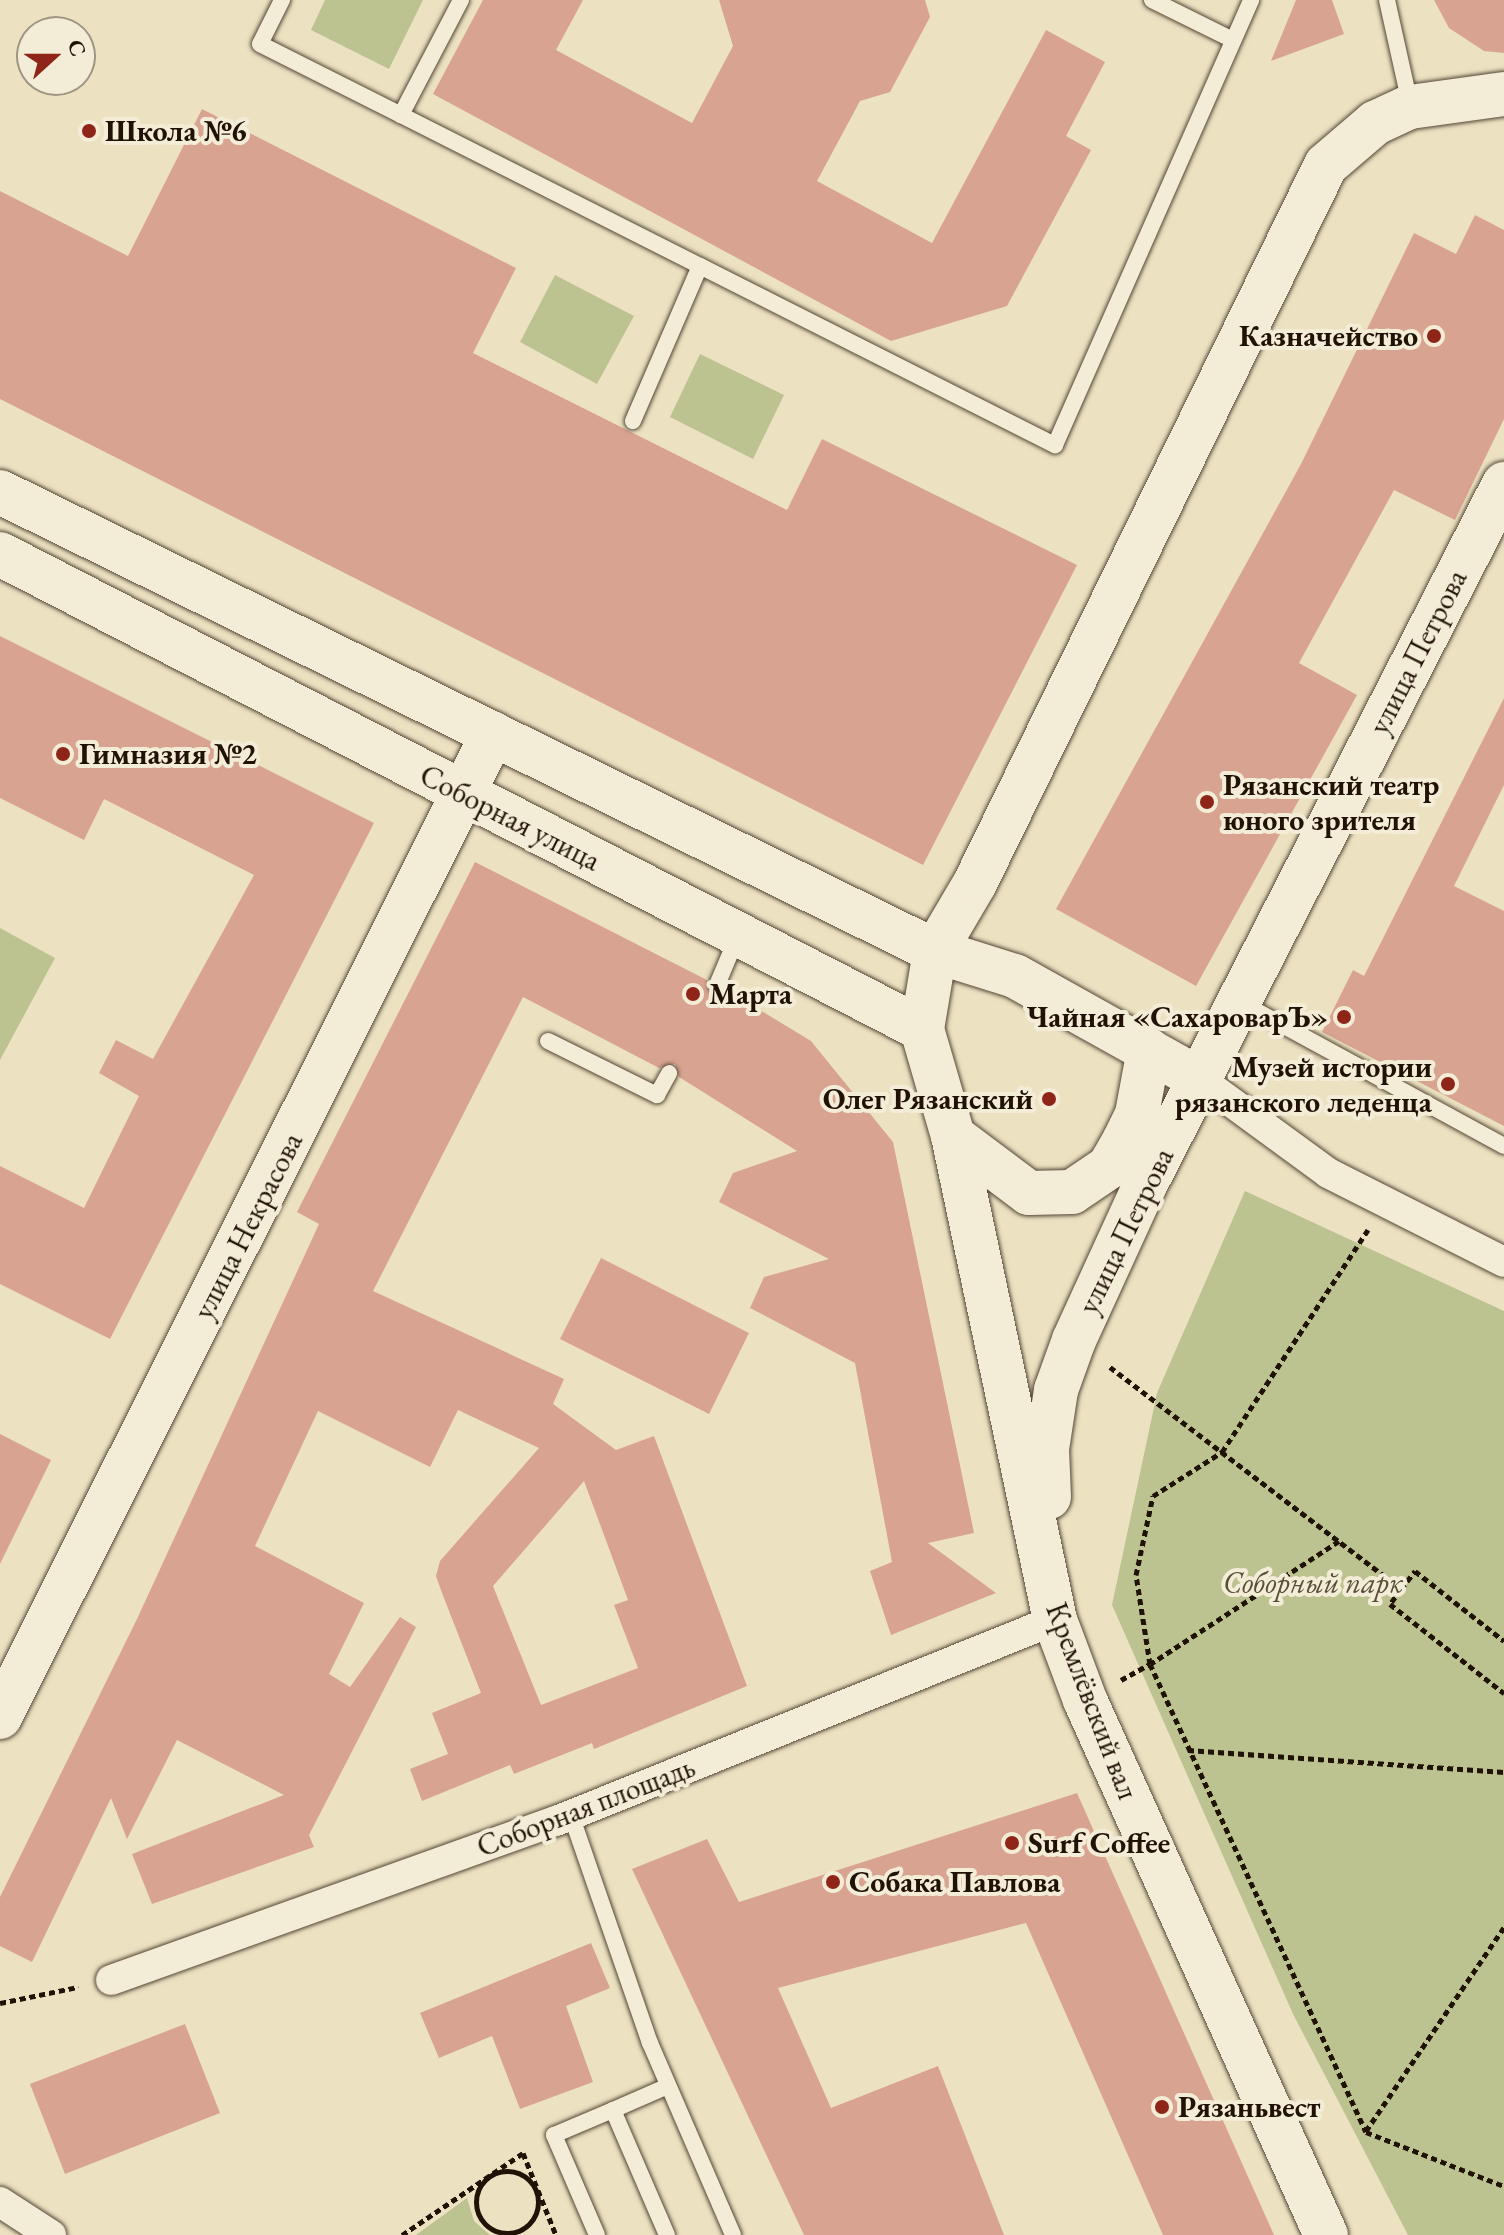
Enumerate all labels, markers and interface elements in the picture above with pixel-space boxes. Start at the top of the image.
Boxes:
north arrow [16,16,96,96]
text: С [61,35,93,60]
place label: Школа №6 [105,113,247,149]
marker: Школа №6 [80,122,98,140]
place label: Казначейство [1239,318,1418,354]
marker: Казначейство [1425,327,1443,345]
street label: улица Петрова [1361,564,1475,740]
place label: Гимназия №2 [79,736,257,772]
marker: Гимназия №2 [54,745,72,763]
street label: Соборная улица [414,757,606,879]
place label: Рязанский театр юного зрителя [1223,767,1439,838]
marker: Рязанский театр юного зрителя [1198,793,1216,811]
place label: Марта [709,976,792,1012]
marker: Марта [684,985,702,1003]
place label: Чайная «СахароварЪ» [1027,999,1328,1035]
marker: Чайная «СахароварЪ» [1335,1008,1353,1026]
place label: Музей истории рязанского леденца [1175,1049,1432,1120]
marker: Музей истории рязанского леденца [1439,1075,1457,1093]
place label: Олег Рязанский [823,1081,1033,1117]
marker: Олег Рязанский [1040,1090,1058,1108]
street label: улица Некрасова [186,1127,310,1325]
street label: улица Петрова [1070,1142,1182,1320]
park label: Соборный парк [1223,1565,1403,1601]
street label: Кремлёвский вал [1038,1598,1146,1804]
street label: Соборная площадь [472,1749,700,1865]
place label: Surf Coffee [1028,1825,1170,1861]
marker: Surf Coffee [1003,1834,1021,1852]
place label: Собака Павлова [849,1864,1060,1900]
marker: Собака Павлова [824,1873,842,1891]
place label: Рязаньвест [1178,2089,1321,2125]
marker: Рязаньвест [1153,2098,1171,2116]

